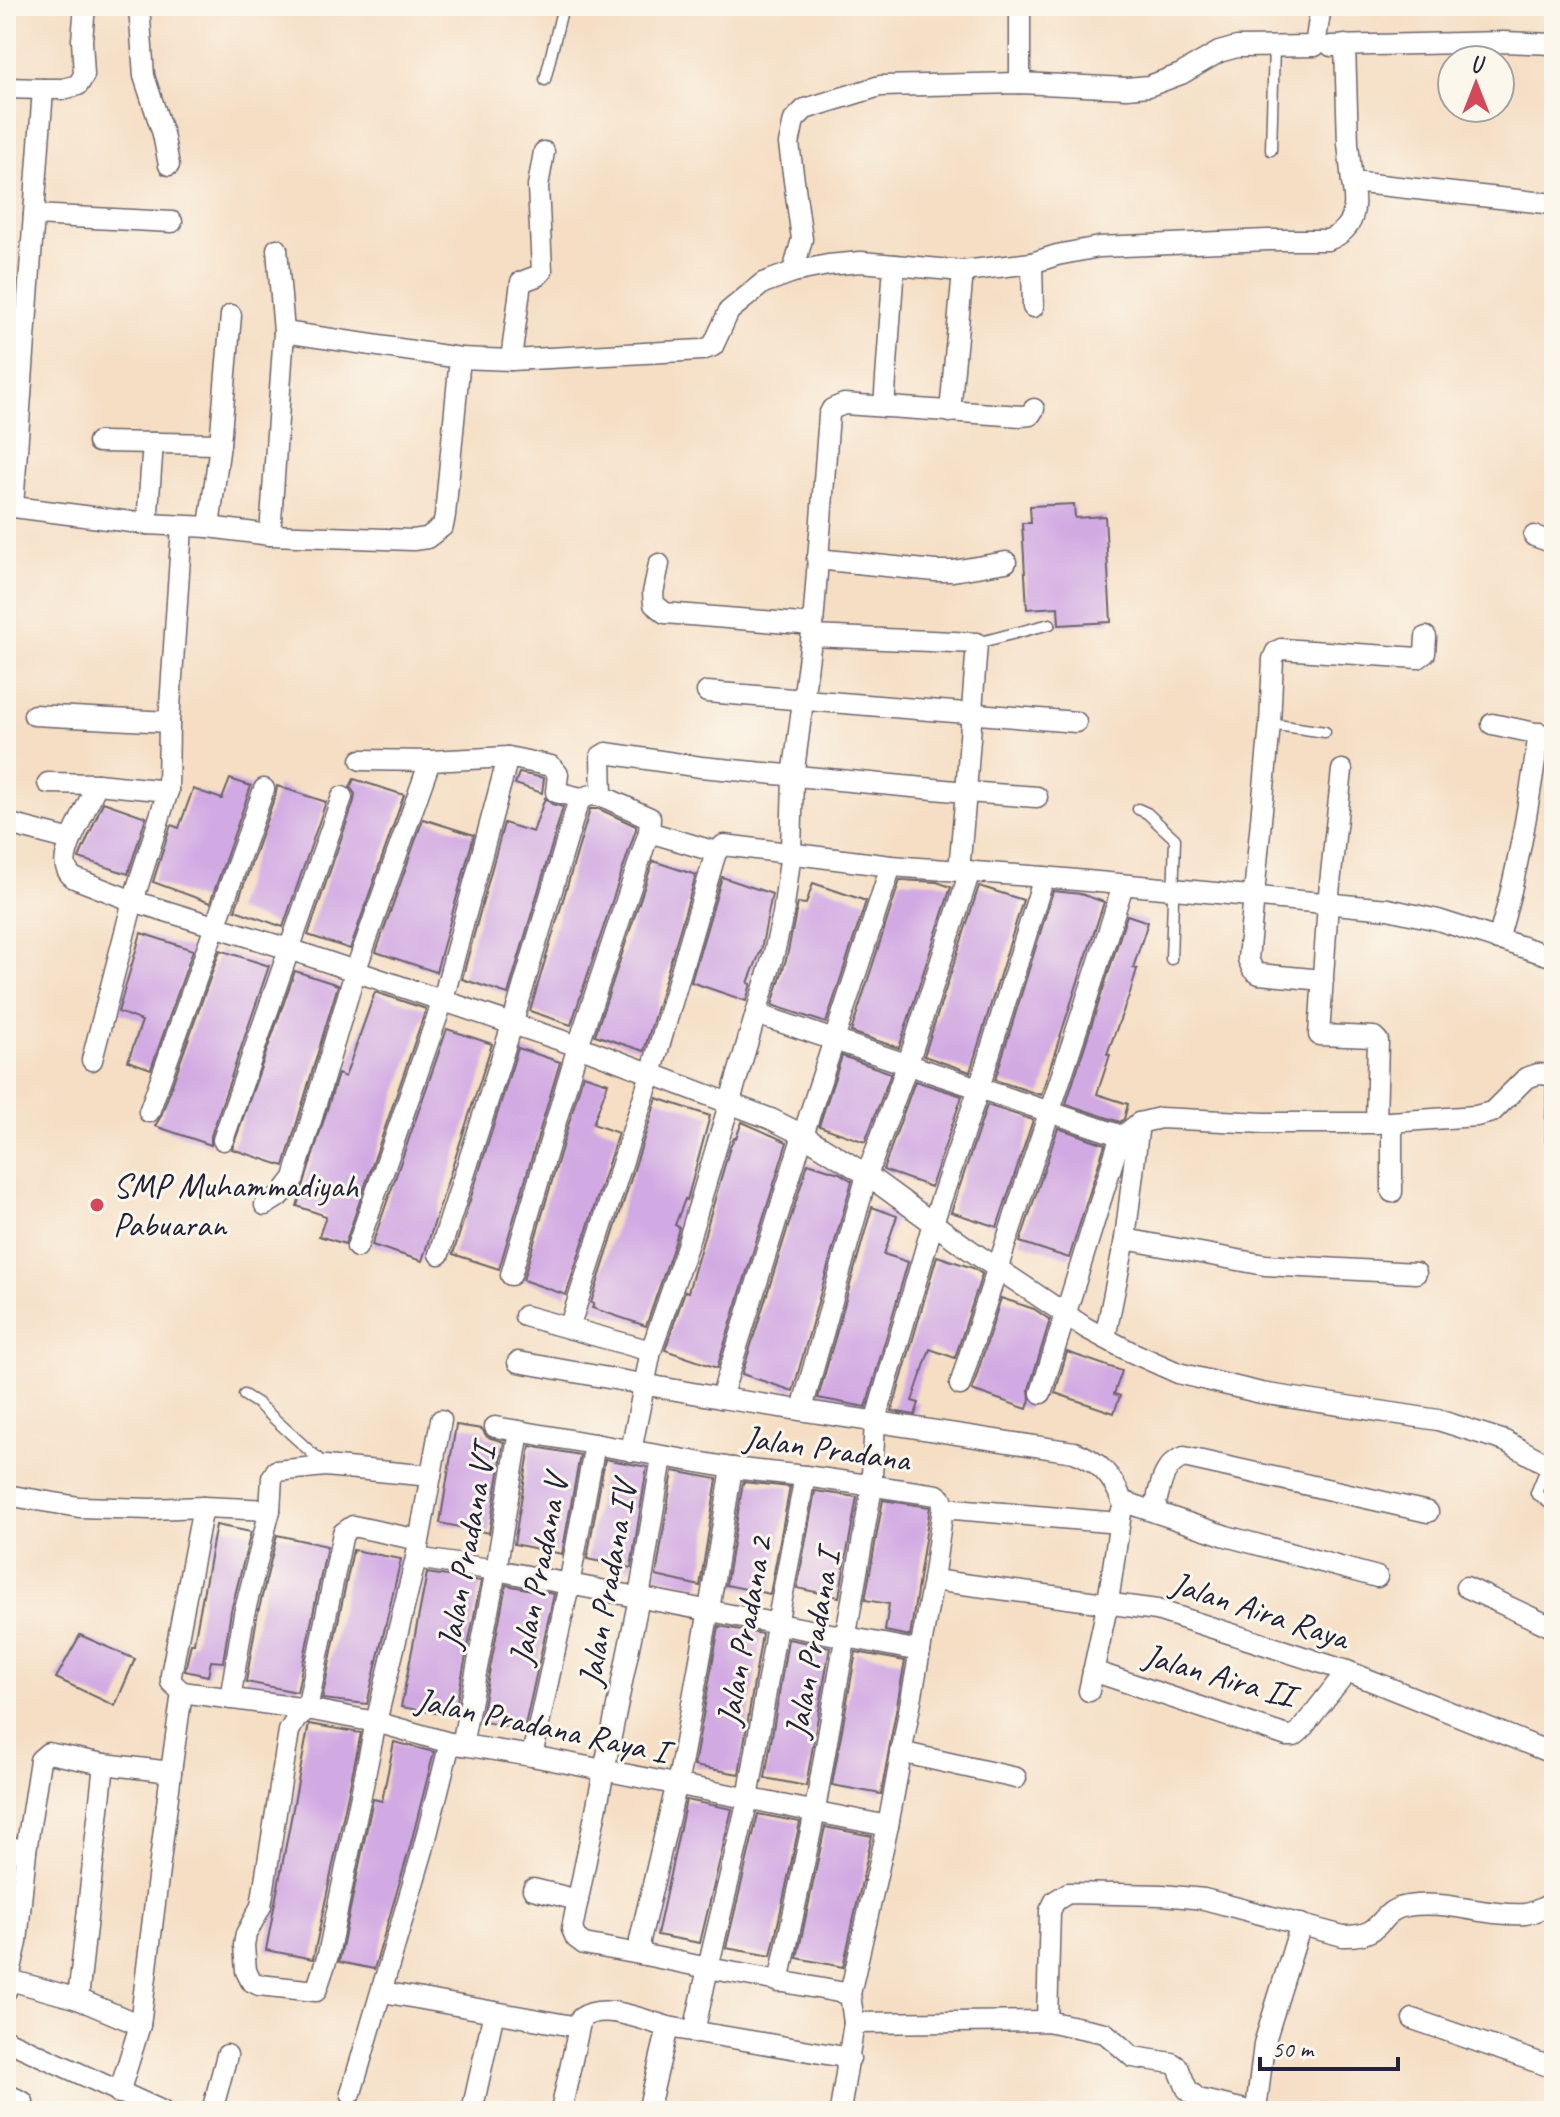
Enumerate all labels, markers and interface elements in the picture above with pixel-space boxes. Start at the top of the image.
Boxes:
north arrow [1436,44,1516,124]
text: U [1471,51,1486,79]
place label: SMP Muhammadiyah Pabuaran [113,1164,359,1246]
marker: SMP Muhammadiyah Pabuaran [88,1196,106,1214]
street label: Jalan Pradana [739,1415,915,1481]
street label: Jalan Pradana VI [427,1435,506,1654]
street label: Jalan Pradana V [498,1466,579,1670]
street label: Jalan Pradana IV [568,1472,647,1691]
street label: Jalan Pradana 2 [706,1531,782,1730]
street label: Jalan Pradana I [774,1540,851,1743]
street label: Jalan Aira Raya [1164,1561,1357,1660]
street label: Jalan Aira II [1137,1633,1305,1719]
street label: Jalan Pradana Raya I [411,1677,679,1774]
scale bar [1260,2021,1398,2071]
text: 50 m [1272,2034,1315,2064]

